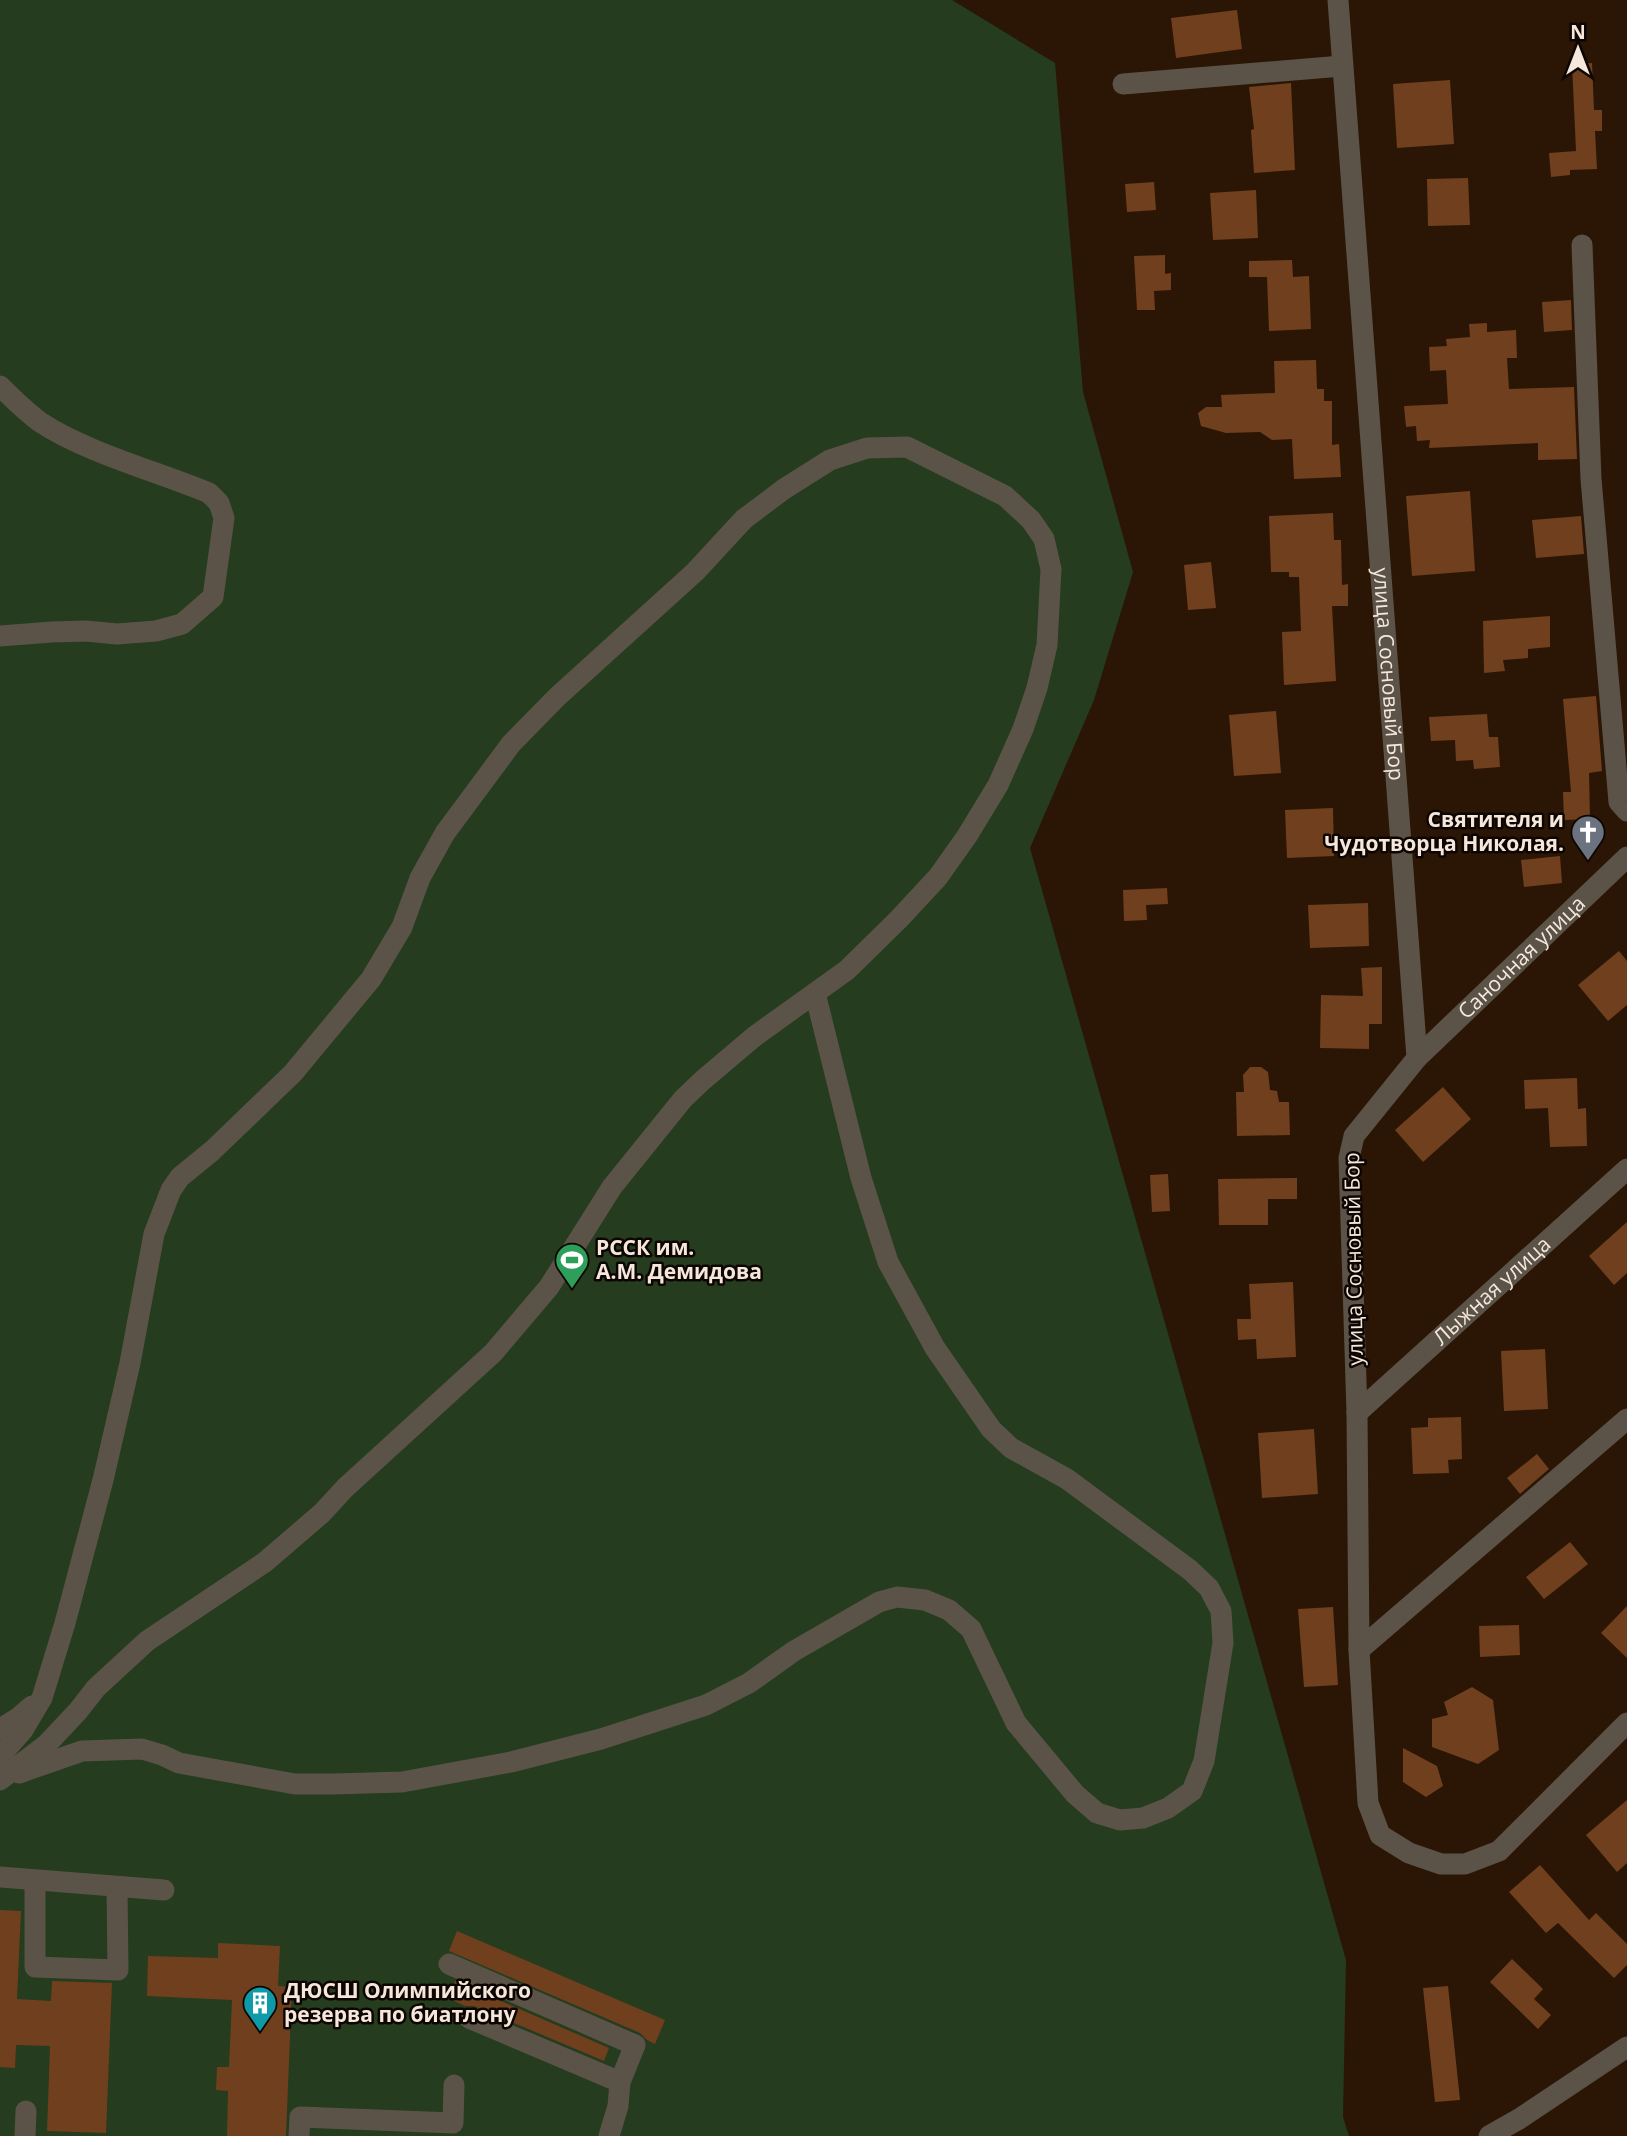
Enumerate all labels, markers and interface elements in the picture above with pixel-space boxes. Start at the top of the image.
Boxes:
north arrow [1543,14,1613,84]
text: N [1570,19,1586,45]
street label: улица Сосновый Бор [1367,567,1411,782]
place label: Святителя и Чудотворца Николая. [1324,805,1564,857]
church icon: Святителя и Чудотворца Николая. [1569,813,1607,862]
street label: Саночная улица [1451,889,1591,1025]
street label: улица Сосновый Бор [1337,1152,1369,1366]
street label: Лыжная улица [1427,1230,1556,1351]
place label: РССК им. А.М. Демидова [596,1233,762,1285]
sports icon: РССК им. А.М. Демидова [553,1241,591,1290]
place label: ДЮСШ Олимпийского резерва по биатлону [284,1976,531,2028]
building icon: ДЮСШ Олимпийского резерва по биатлону [241,1984,279,2033]

